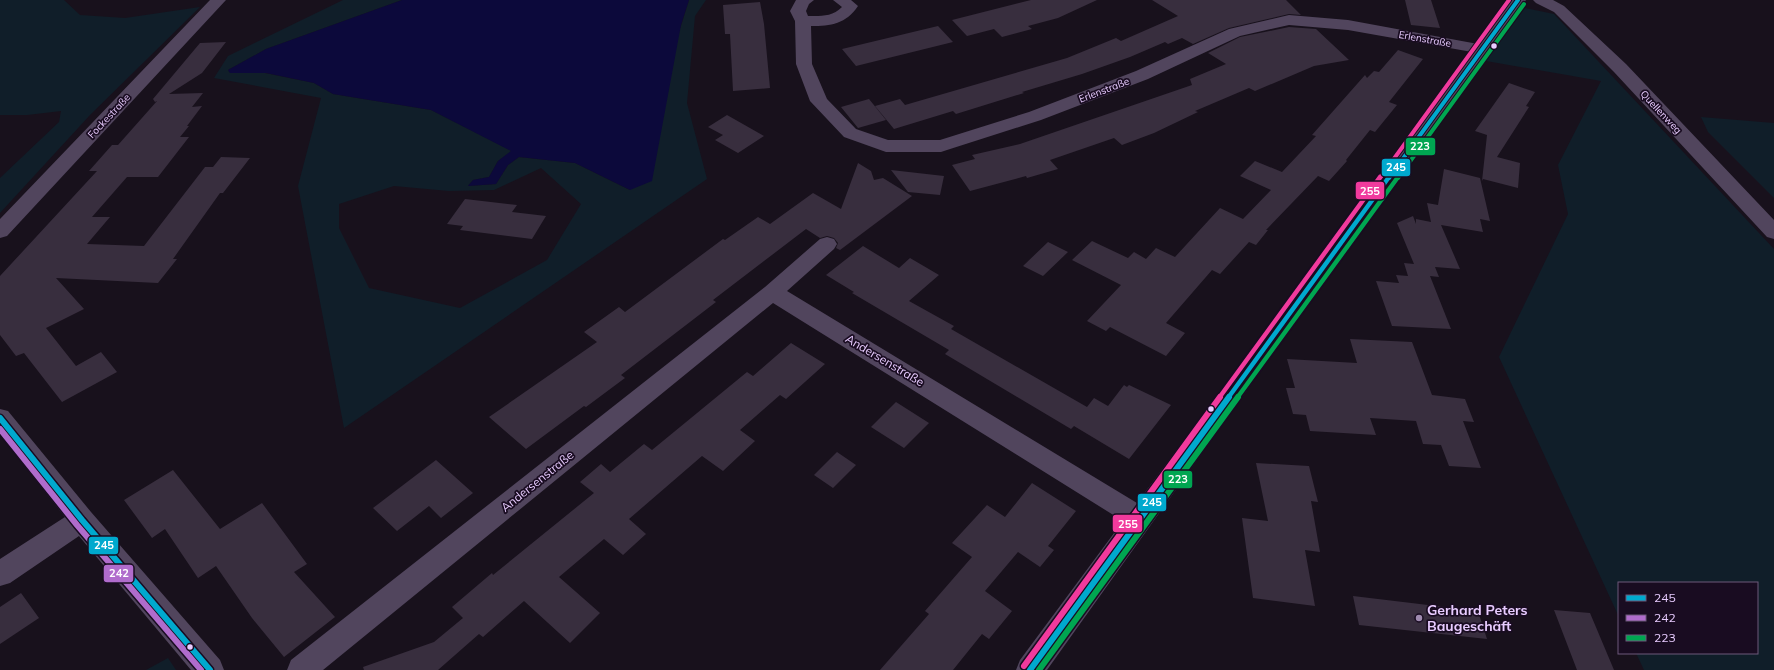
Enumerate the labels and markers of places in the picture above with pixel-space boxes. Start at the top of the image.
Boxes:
unlabelled marker [1489,41,1499,51]
unlabelled marker [1206,404,1216,414]
place label: Gerhard Peters Baugeschäft [1427,601,1528,635]
marker: Gerhard Peters Baugeschäft [1414,613,1424,623]
unlabelled marker [185,642,195,652]

